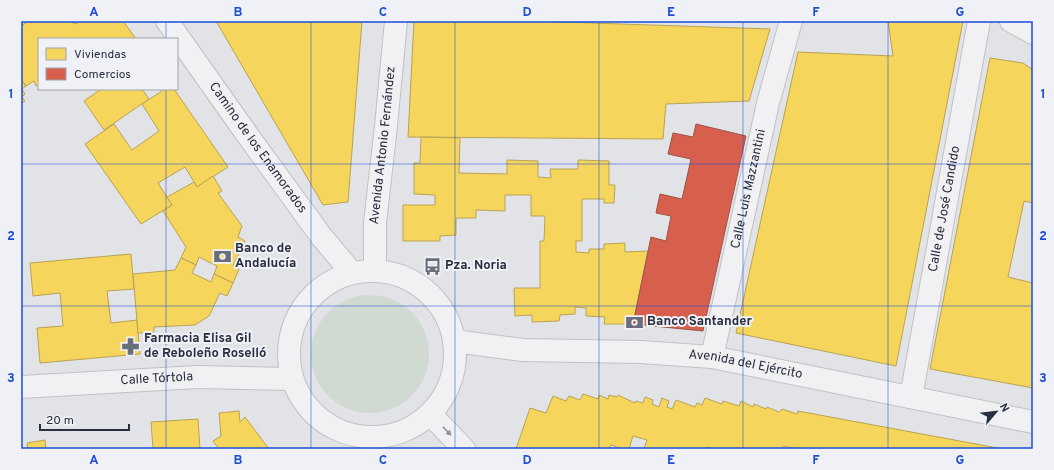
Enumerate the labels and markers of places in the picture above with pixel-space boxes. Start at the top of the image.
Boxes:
place label: Banco de Andalucía [235,241,296,272]
bank icon: Banco de Andalucía [212,246,232,266]
bus stop icon: Pza. Noria [422,256,442,276]
place label: Pza. Noria [445,258,507,274]
bank icon: Banco Santander [624,312,644,332]
place label: Banco Santander [647,314,752,330]
place label: Farmacia Elisa Gil de Reboleño Roselló [144,331,266,362]
pharmacy icon: Farmacia Elisa Gil de Reboleño Roselló [121,336,141,356]

